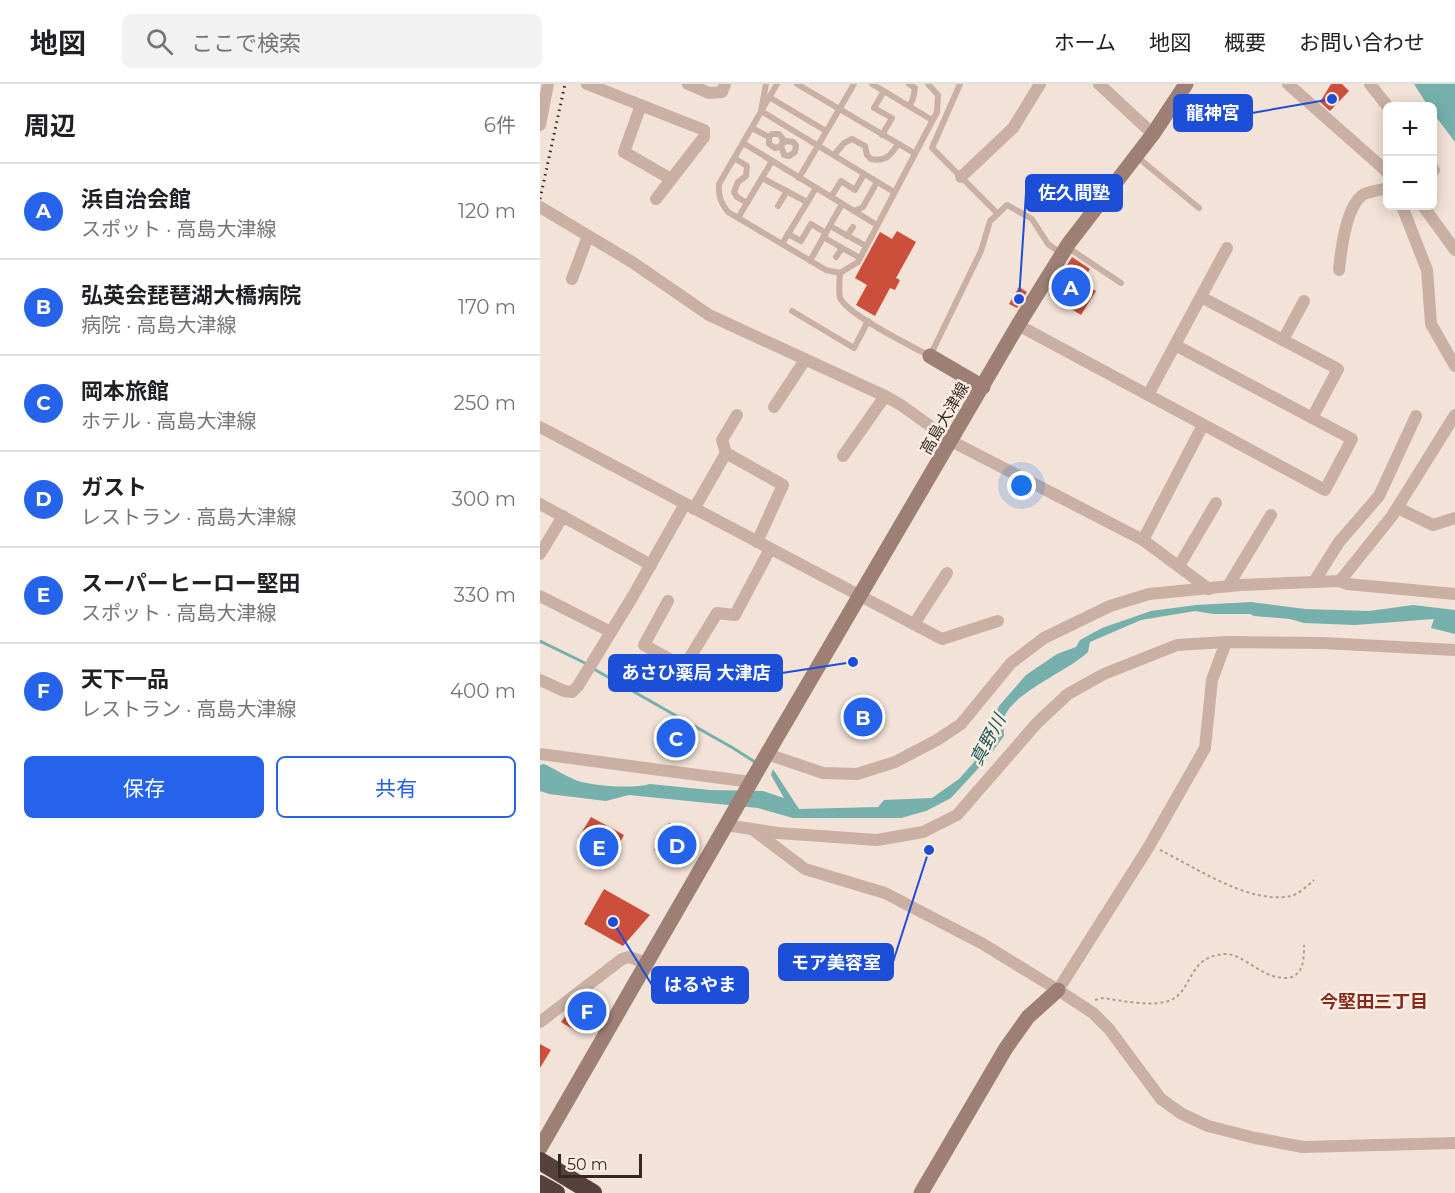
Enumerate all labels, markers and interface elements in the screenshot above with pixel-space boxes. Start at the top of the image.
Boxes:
search box [122,14,542,68]
icon: search [143,25,176,58]
text: 地図 [30,26,86,60]
text: ここで検索 [191,30,301,57]
text: ホーム [1054,30,1116,55]
text: 地図 [1149,30,1191,55]
text: 概要 [1224,30,1266,55]
text: お問い合わせ [1299,30,1425,55]
callout: 龍神宮 [1174,95,1252,131]
text: 龍神宮 [1186,102,1240,124]
map controls [1383,102,1437,210]
button: + [1383,102,1437,156]
text: 周辺 [24,110,76,142]
text: 6件 [484,113,516,137]
button: − [1383,156,1437,210]
callout: 佐久間塾 [1026,175,1122,211]
text: 佐久間塾 [1038,182,1110,204]
text: 浜自治会館 [81,186,191,213]
text: A [36,199,51,223]
text: 120 m [458,199,516,223]
text: スポット · 高島大津線 [81,217,277,241]
pin: A [1052,264,1090,310]
text: 弘英会琵琶湖大橋病院 [81,282,301,309]
text: B [36,295,51,319]
text: 170 m [458,295,516,319]
text: 病院 · 高島大津線 [81,313,237,337]
text: 岡本旅館 [81,378,169,405]
street label: 高島大津線 [916,379,973,458]
text: C [36,391,51,415]
text: 250 m [454,391,516,415]
text: ホテル · 高島大津線 [81,409,257,433]
your location [1007,471,1036,500]
text: ガスト [81,474,147,501]
text: D [35,487,52,511]
text: 300 m [452,487,516,511]
text: レストラン · 高島大津線 [81,505,297,529]
text: スーパーヒーロー堅田 [81,570,301,597]
text: E [37,583,50,607]
text: 330 m [454,583,516,607]
text: スポット · 高島大津線 [81,601,277,625]
callout: あさひ薬局 大津店 [609,655,782,691]
text: あさひ薬局 大津店 [621,662,771,684]
text: 天下一品 [81,666,169,693]
text: F [37,679,50,703]
text: 400 m [450,679,516,703]
pin: B [844,694,882,740]
text: レストラン · 高島大津線 [81,697,297,721]
water label: 真野川 [966,709,1011,769]
pin: C [656,716,696,760]
button: 保存 [24,756,264,818]
button: 共有 [276,756,516,818]
pin: D [658,822,696,867]
pin: E [580,824,618,870]
callout: モア美容室 [779,944,893,980]
text: モア美容室 [791,952,881,974]
callout: はるやま [652,967,748,1003]
text: はるやま [664,974,736,996]
pin: F [568,988,606,1034]
district label: 今堅田三丁目 [1320,991,1428,1013]
scale bar [558,1151,642,1178]
text: 50 m [567,1155,608,1174]

